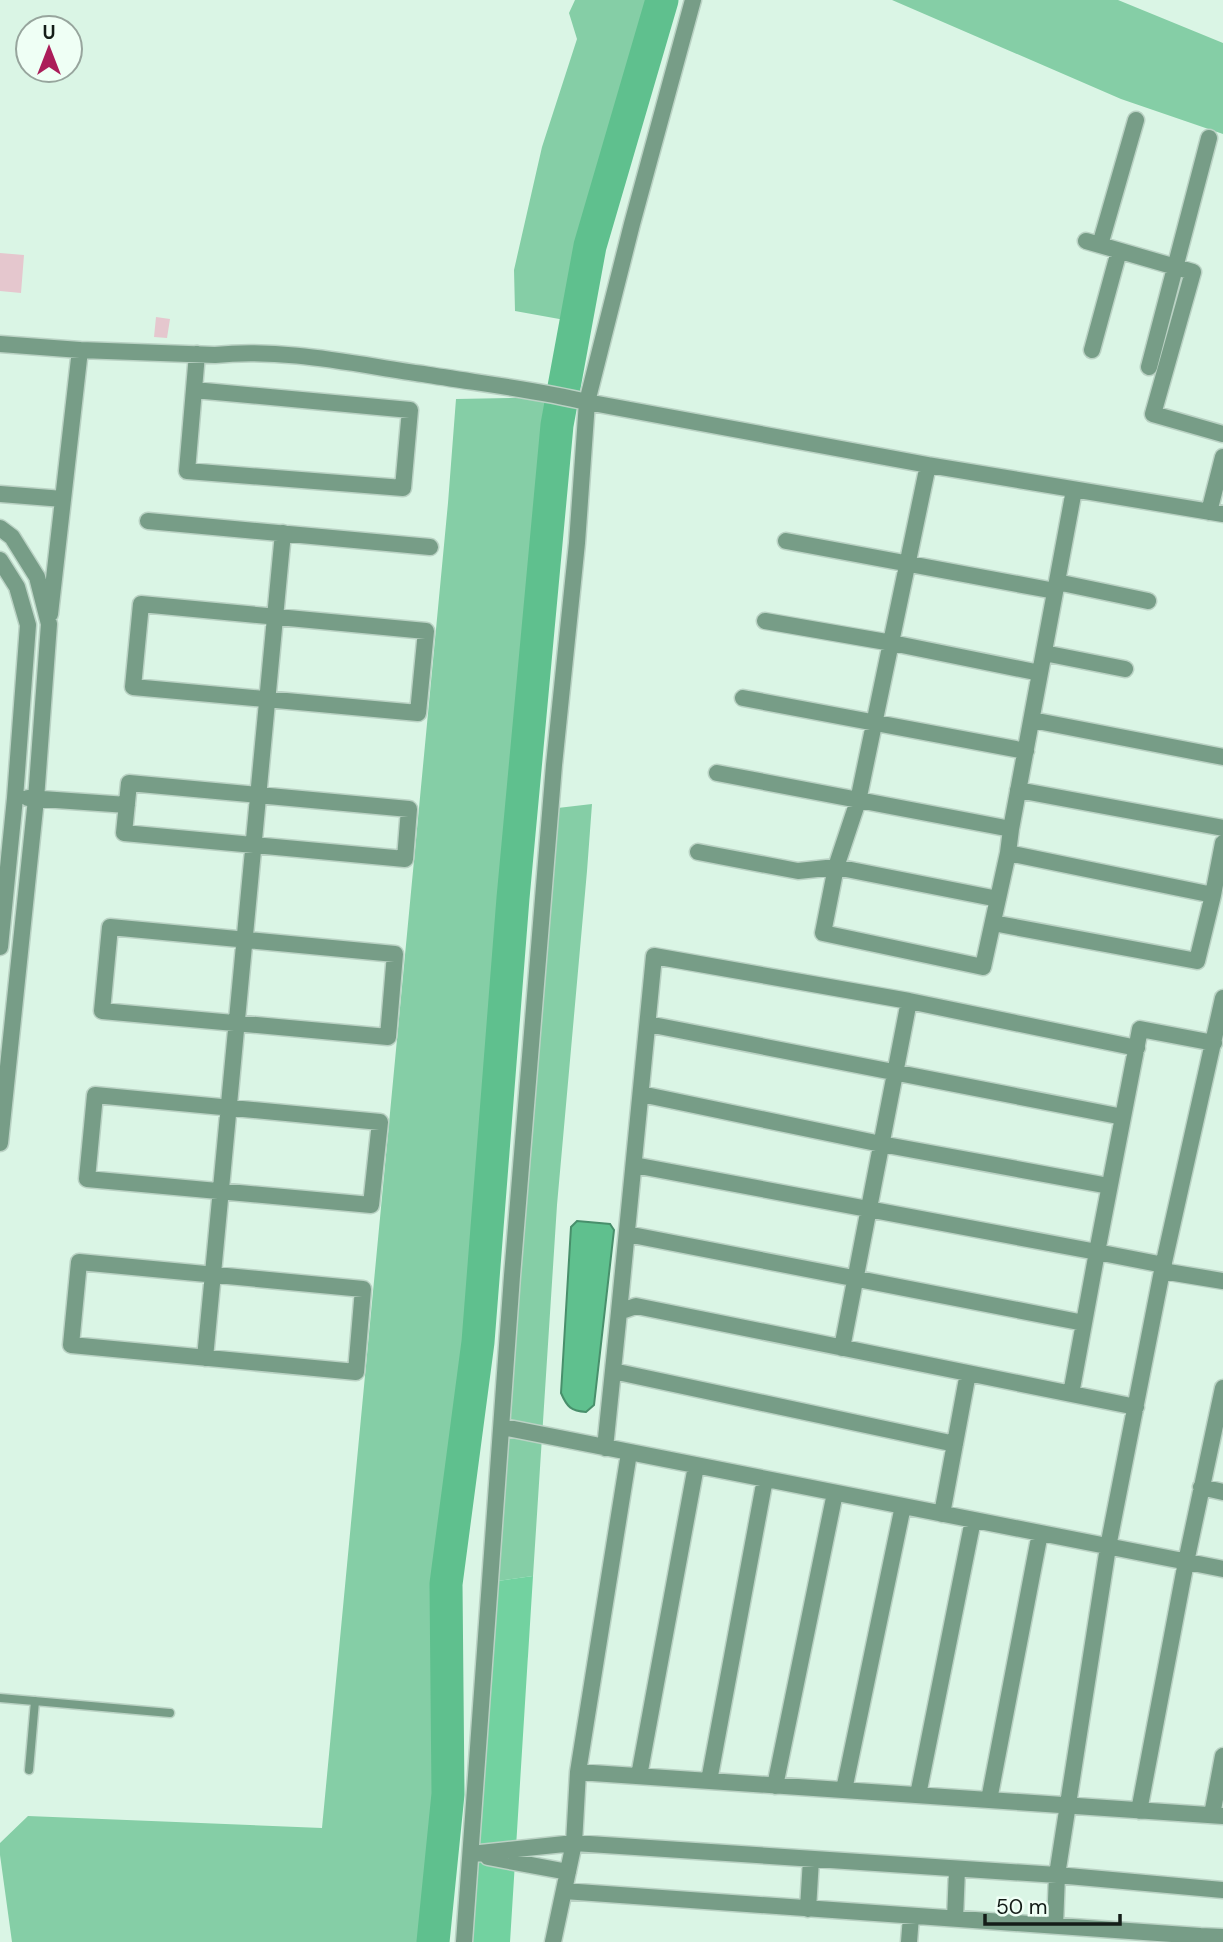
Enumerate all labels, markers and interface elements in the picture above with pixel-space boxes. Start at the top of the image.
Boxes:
north arrow [14,14,84,84]
text: U [42,20,56,45]
scale bar [985,1882,1120,1926]
text: 50 m [996,1893,1047,1921]

